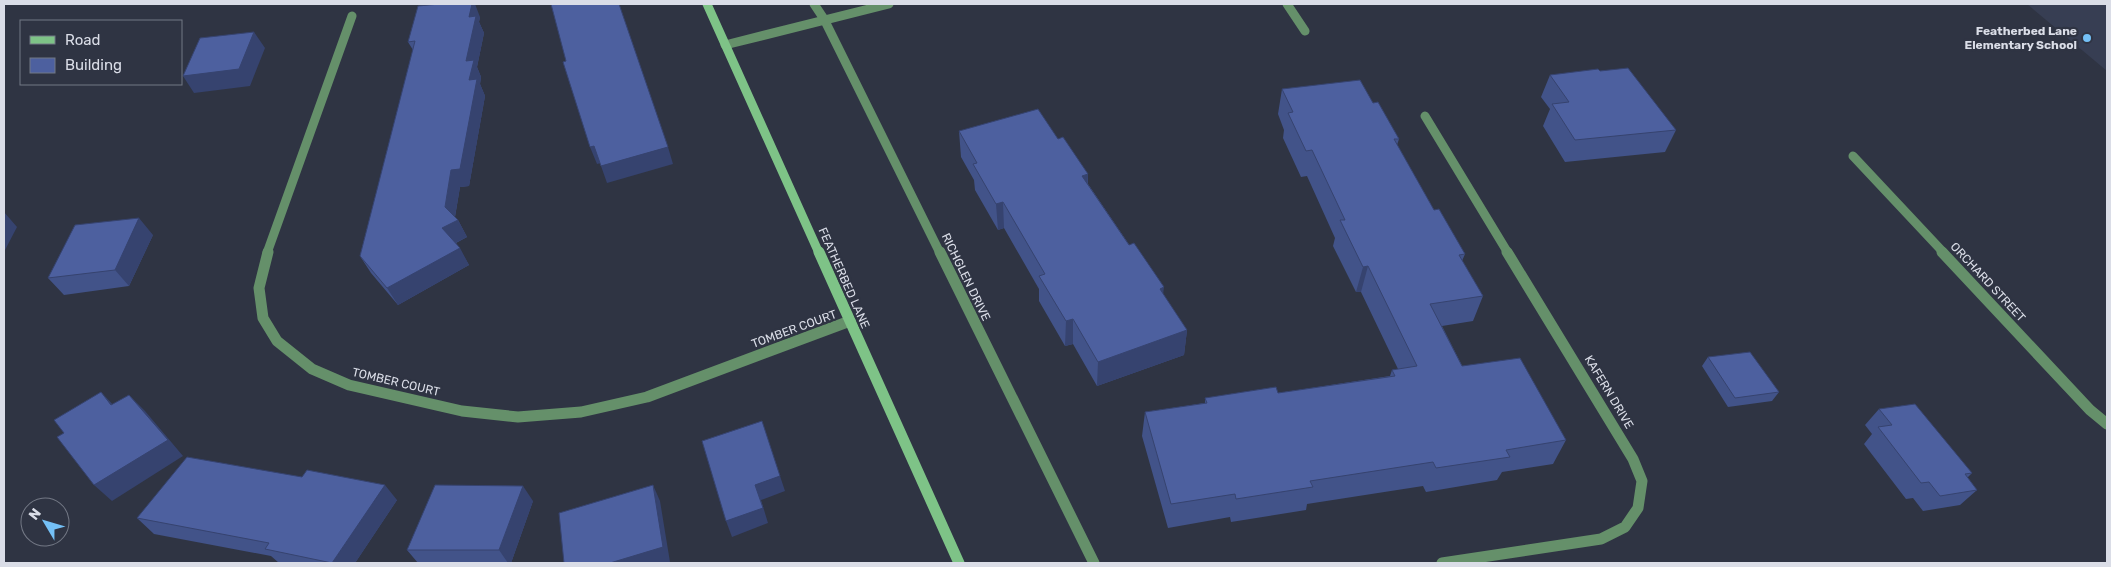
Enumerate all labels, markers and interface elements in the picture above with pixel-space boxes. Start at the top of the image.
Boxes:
legend [20,20,182,85]
place label: Featherbed Lane Elementary School [1965,24,2077,52]
text: Road [65,31,101,49]
marker: Featherbed Lane Elementary School [2081,32,2093,44]
text: Building [65,56,122,74]
street label: FEATHERBED LANE [815,225,873,331]
street label: RICHGLEN DRIVE [939,231,993,323]
street label: ORCHARD STREET [1948,239,2028,325]
street label: TOMBER COURT [749,307,839,351]
street label: KAFERN DRIVE [1582,353,1636,431]
street label: TOMBER COURT [351,365,441,399]
north arrow [20,497,70,547]
text: N [25,505,45,524]

